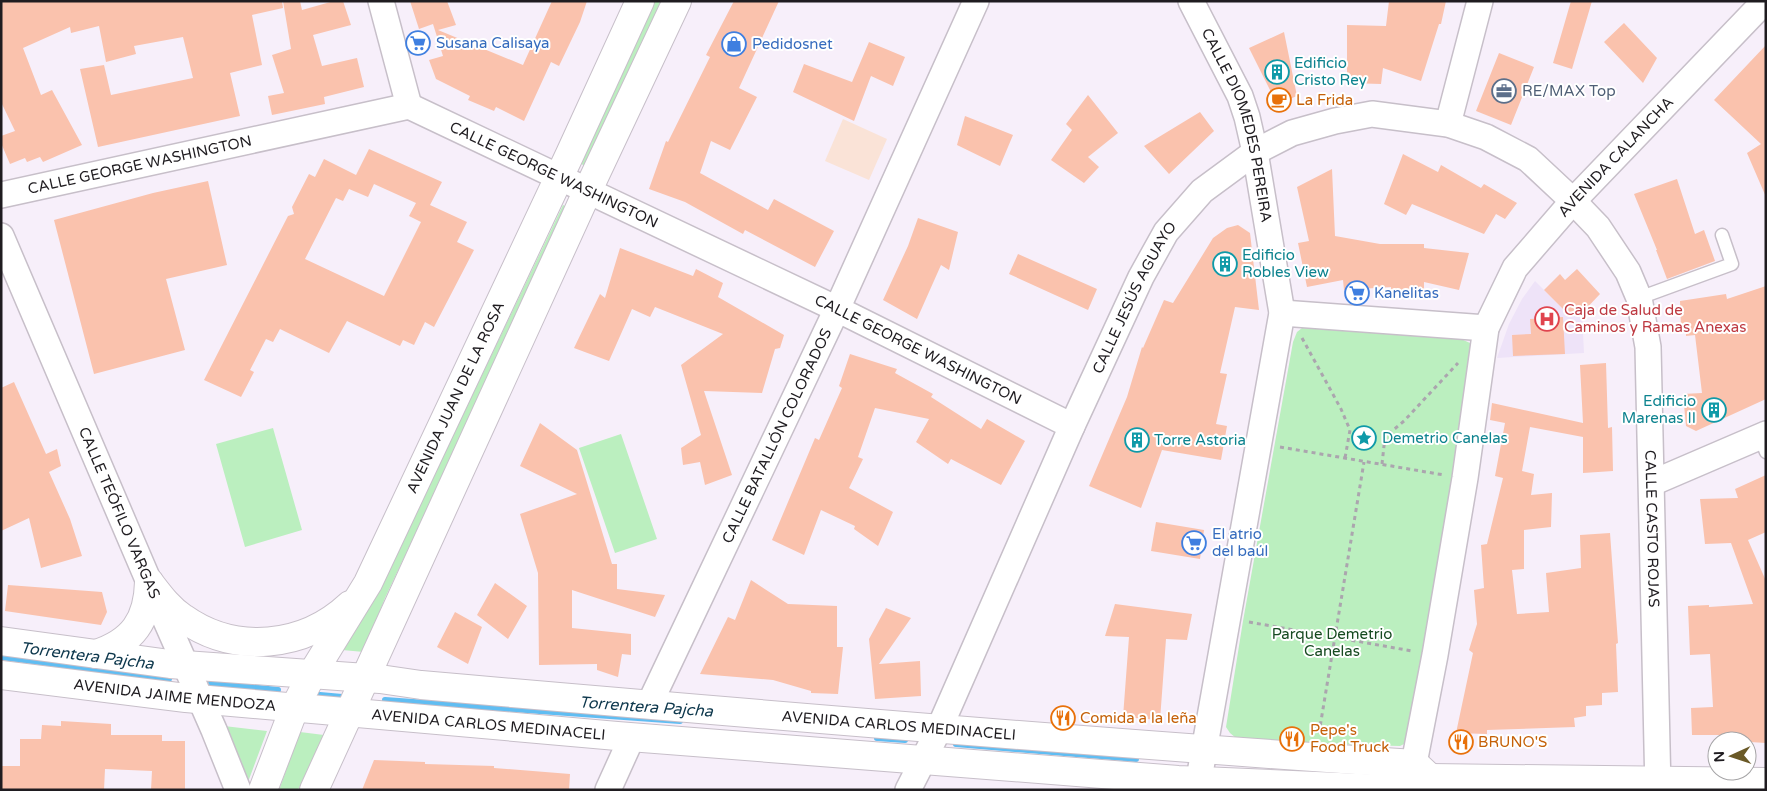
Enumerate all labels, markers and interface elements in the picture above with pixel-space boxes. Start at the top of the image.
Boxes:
street label: CALLE DIOMEDES PEREIRA [1198,25,1276,224]
supermarket icon: Susana Calisaya [405,30,431,56]
shop icon: Pedidosnet [721,31,747,57]
place label: Susana Calisaya [436,34,550,52]
place label: Pedidosnet [752,35,833,53]
place label: Edificio Cristo Rey [1294,54,1367,89]
building icon: Edificio Cristo Rey [1264,59,1290,85]
office icon: RE/MAX Top [1491,78,1517,104]
place label: RE/MAX Top [1522,82,1616,100]
cafe icon: La Frida [1266,87,1292,113]
place label: La Frida [1296,91,1353,109]
street label: AVENIDA CALANCHA [1554,93,1677,221]
street label: CALLE GEORGE WASHINGTON [447,118,661,232]
street label: CALLE GEORGE WASHINGTON [26,132,253,198]
street label: CALLE JESÚS AGUAYO [1089,218,1180,376]
place label: Edificio Robles View [1242,246,1329,281]
building icon: Edificio Robles View [1212,251,1238,277]
supermarket icon: Kanelitas [1344,280,1370,306]
place label: Kanelitas [1374,284,1439,302]
street label: CALLE GEORGE WASHINGTON [812,291,1025,408]
street label: AVENIDA JUAN DE LA ROSA [403,299,508,496]
place label: Caja de Salud de Caminos y Ramas Anexas [1564,301,1746,336]
hospital icon: Caja de Salud de Caminos y Ramas Anexas [1534,306,1560,332]
street label: CALLE BATALLÓN COLORADOS [718,325,835,546]
place label: Edificio Marenas II [1622,392,1696,427]
building icon: Edificio Marenas II [1701,397,1727,423]
street label: CALLE TEÓFILO VARGAS [75,424,164,601]
place icon: Demetrio Canelas [1351,425,1377,451]
building icon: Torre Astoria [1124,427,1150,453]
place label: Demetrio Canelas [1382,429,1508,447]
place label: Torre Astoria [1154,431,1246,449]
street label: CALLE CASTO ROJAS [1641,450,1663,608]
place label: El atrio del baúl [1212,525,1268,560]
supermarket icon: El atrio del baúl [1181,530,1207,556]
park label: Parque Demetrio Canelas [1272,625,1392,660]
water label: Torrentera Pajcha [19,638,156,674]
street label: AVENIDA JAIME MENDOZA [72,675,277,715]
water label: Torrentera Pajcha [578,692,714,722]
street label: AVENIDA CARLOS MEDINACELI [371,705,606,744]
restaurant icon: Comida a la leña [1050,705,1076,731]
street label: AVENIDA CARLOS MEDINACELI [781,707,1017,744]
place label: Comida a la leña [1080,709,1197,727]
place label: Pepe's Food Truck [1310,721,1389,756]
restaurant icon: Pepe's Food Truck [1279,726,1305,752]
restaurant icon: BRUNO'S [1448,729,1474,755]
north arrow [1707,731,1757,781]
place label: BRUNO'S [1478,733,1547,751]
text: N [1711,751,1728,763]

